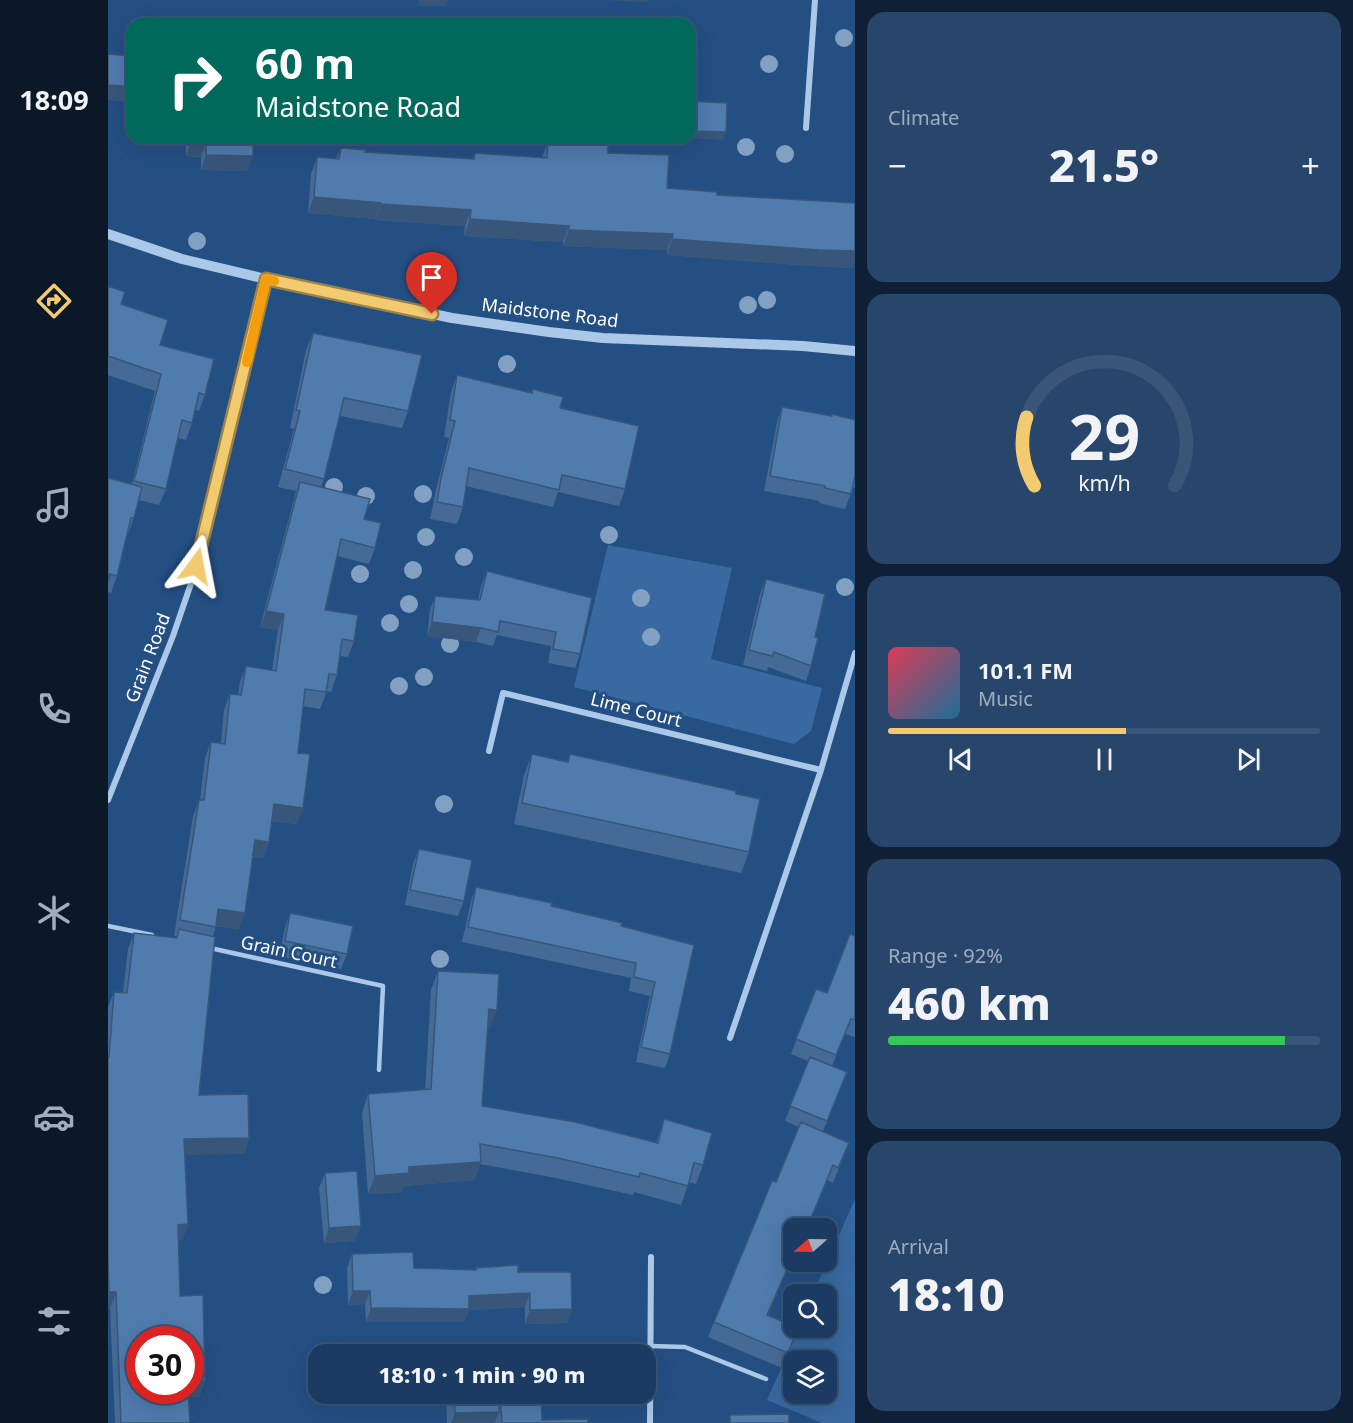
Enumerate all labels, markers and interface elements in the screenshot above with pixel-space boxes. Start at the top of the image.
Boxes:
text: 60 m [255,34,355,91]
icon: right [156,42,234,120]
text: 18:09 [19,81,89,118]
text: Maidstone Road [255,88,461,125]
text: Climate [888,104,959,131]
text: 21.5° [1049,134,1159,195]
text: − [888,143,907,188]
text: + [1301,143,1320,188]
pin [406,252,457,314]
icon: arrive [415,261,448,294]
icon: directions [33,280,75,322]
street label: Maidstone Road [480,292,620,332]
text: 29 [1068,393,1140,478]
text: km/h [1078,469,1130,498]
icon: music [33,484,75,526]
position arrow [164,534,228,598]
street label: Grain Road [119,609,175,706]
text: 101.1 FM [978,655,1073,685]
text: Music [978,685,1033,712]
street label: Lime Court [588,686,685,732]
icon: phone [33,688,75,730]
icon: previous [944,743,977,776]
icon: pause [1088,743,1121,776]
icon: next [1232,743,1265,776]
icon: climate [33,892,75,934]
street label: Grain Court [239,929,340,973]
text: Range · 92% [888,942,1003,969]
text: 460 km [888,972,1051,1033]
icon: car [33,1096,75,1138]
north arrow [783,1218,837,1272]
map controls [783,1218,837,1404]
text: Arrival [888,1233,949,1260]
text: 18:10 [888,1263,1005,1324]
button: search [783,1284,837,1338]
icon: filters [33,1300,75,1342]
speed limit sign: 30 [126,1326,204,1404]
button: layers [783,1350,837,1404]
text: 18:10 · 1 min · 90 m [379,1359,585,1389]

